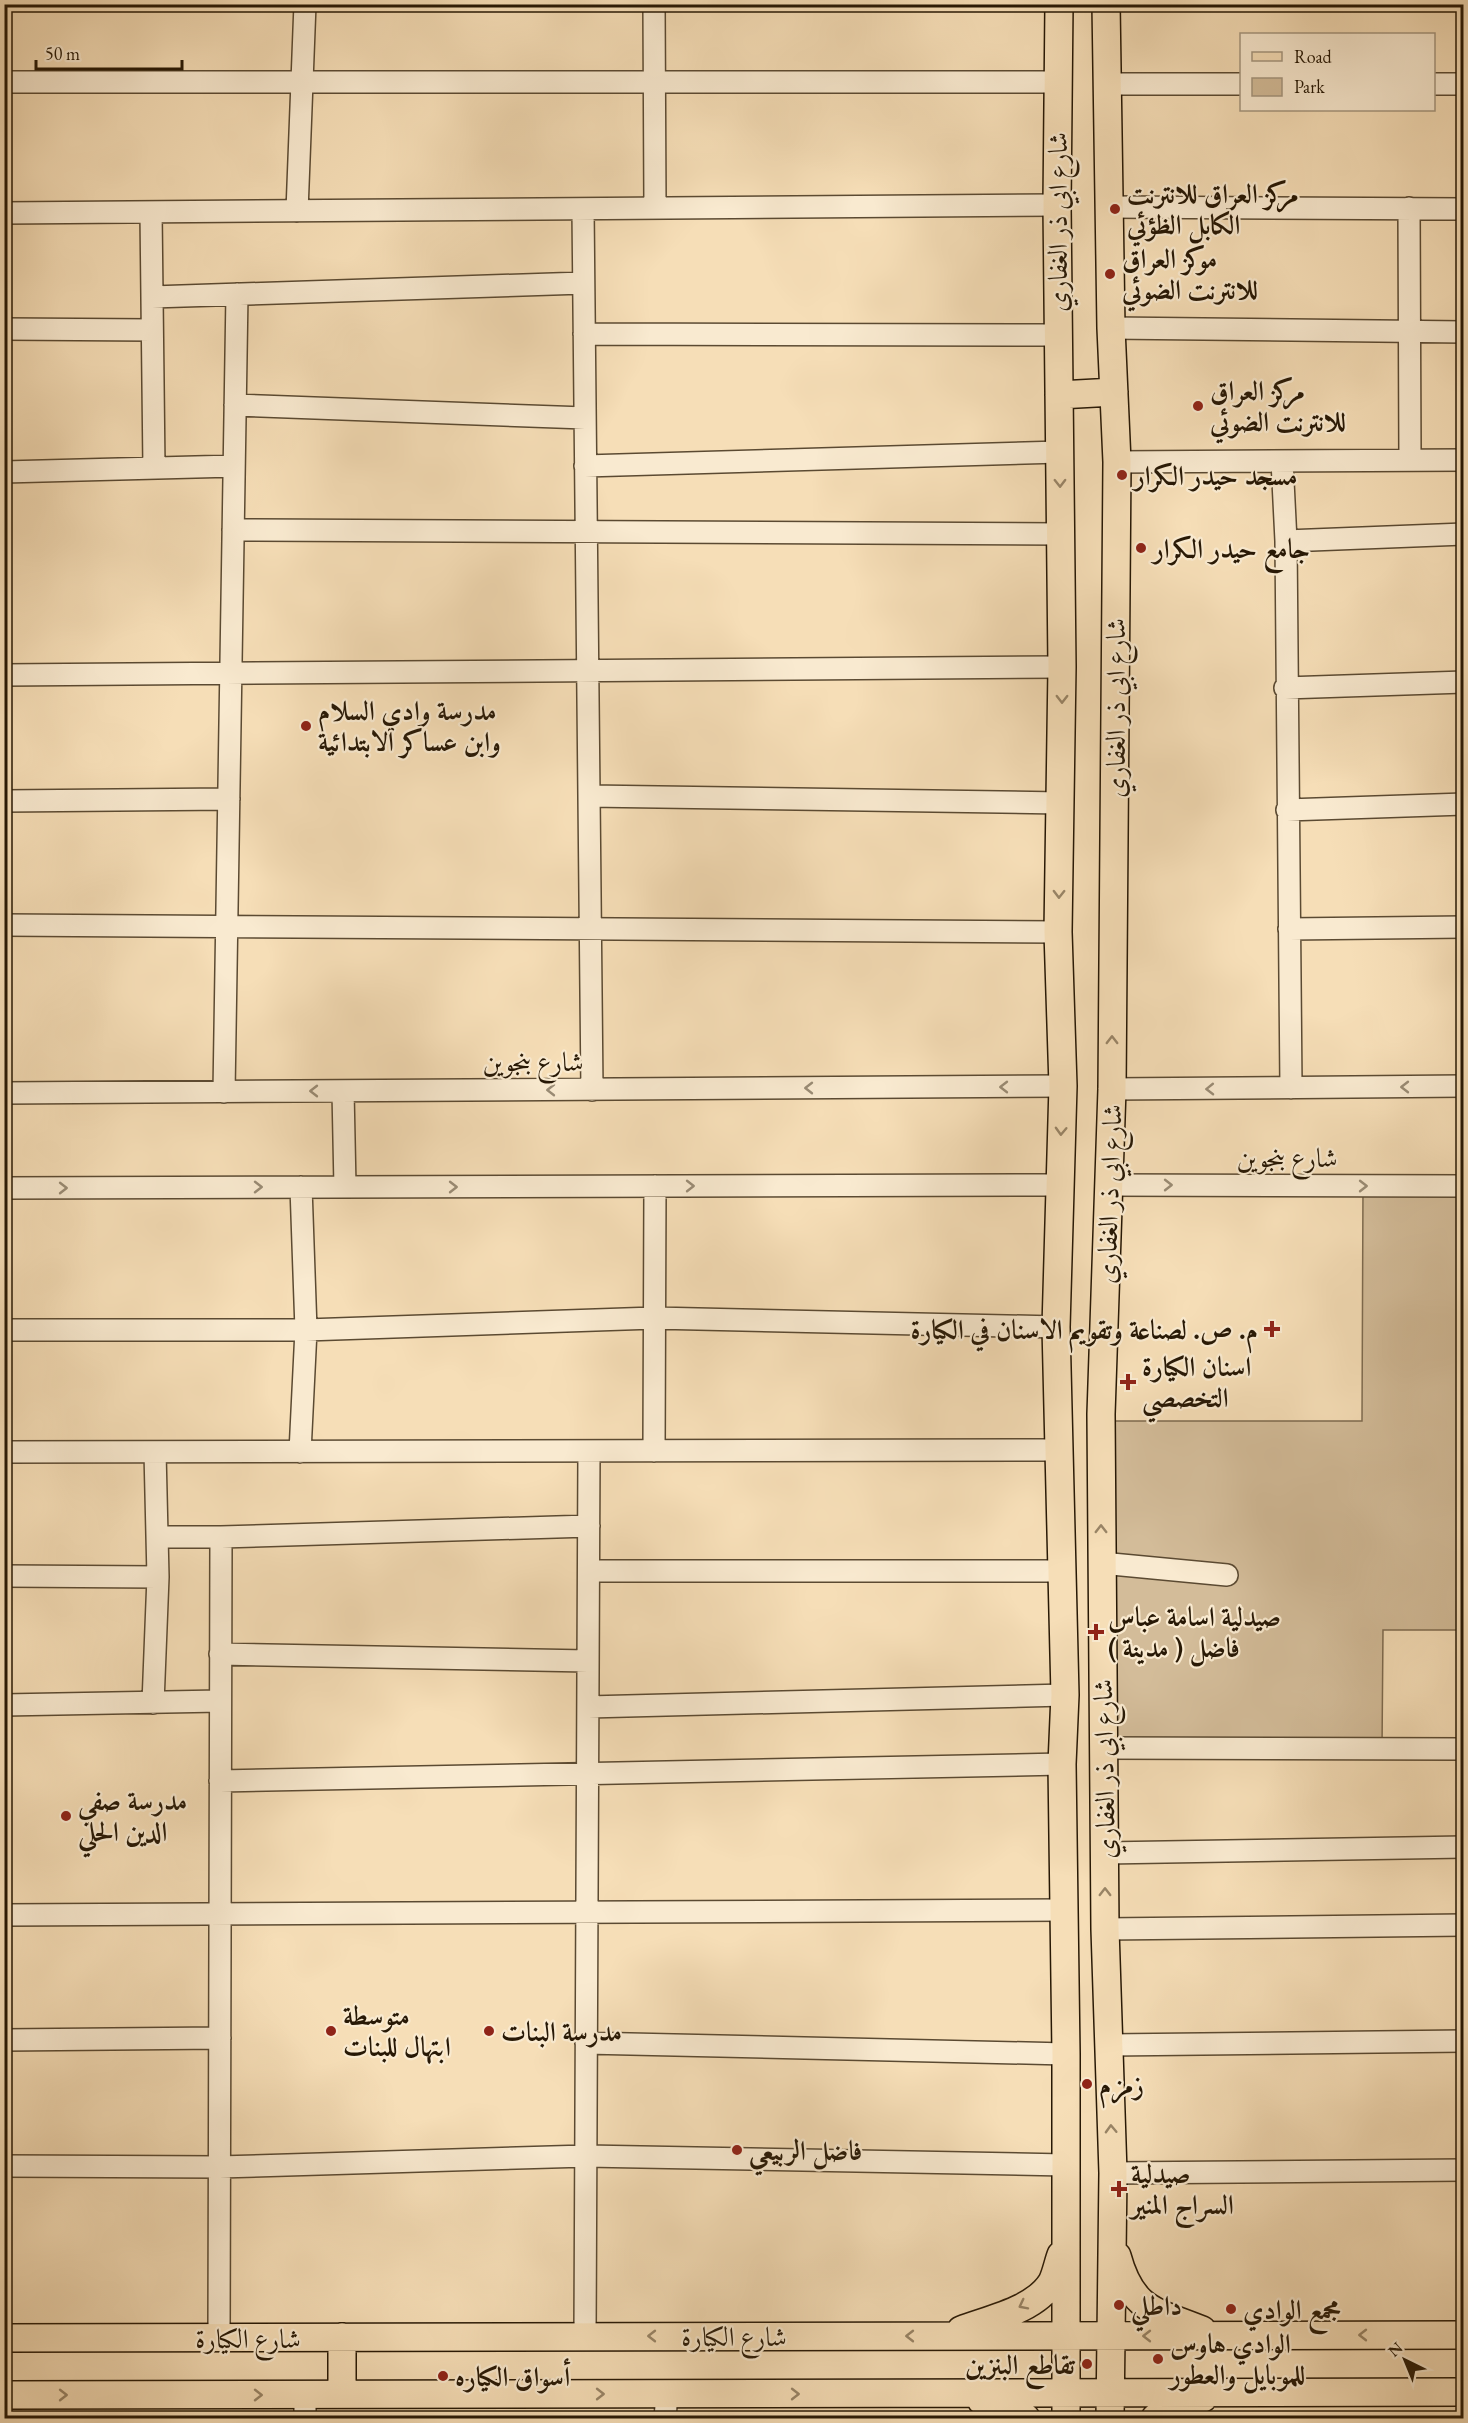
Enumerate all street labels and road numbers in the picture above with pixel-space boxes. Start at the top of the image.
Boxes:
street label: شارع ابي ذر الغفاري [1040,132,1080,312]
street label: شارع ابي ذر الغفاري [1098,618,1138,798]
street label: شارع بنجوين [482,1044,584,1084]
street label: شارع ابي ذر الغفاري [1088,1103,1135,1285]
street label: شارع بنجوين [1236,1140,1338,1180]
street label: شارع ابي ذر الغفاري [1085,1679,1128,1859]
street label: شارع الكيارة [681,2319,787,2359]
street label: شارع الكيارة [195,2321,301,2361]

